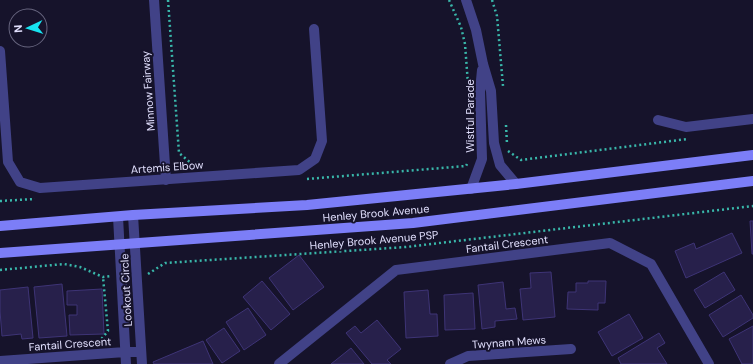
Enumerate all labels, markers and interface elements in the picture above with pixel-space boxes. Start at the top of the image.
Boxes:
north arrow [8,8,48,48]
text: N [11,24,25,33]
street label: Minnow Fairway [138,50,158,132]
street label: Wistful Parade [463,79,477,153]
street label: Artemis Elbow [130,157,204,177]
street label: Henley Brook Avenue [322,201,430,225]
street label: Henley Brook Avenue PSP [309,227,439,253]
street label: Fantail Crescent [465,232,549,256]
street label: Lookout Circle [117,253,135,327]
street label: Twynam Mews [471,332,547,352]
street label: Fantail Crescent [28,334,112,354]

